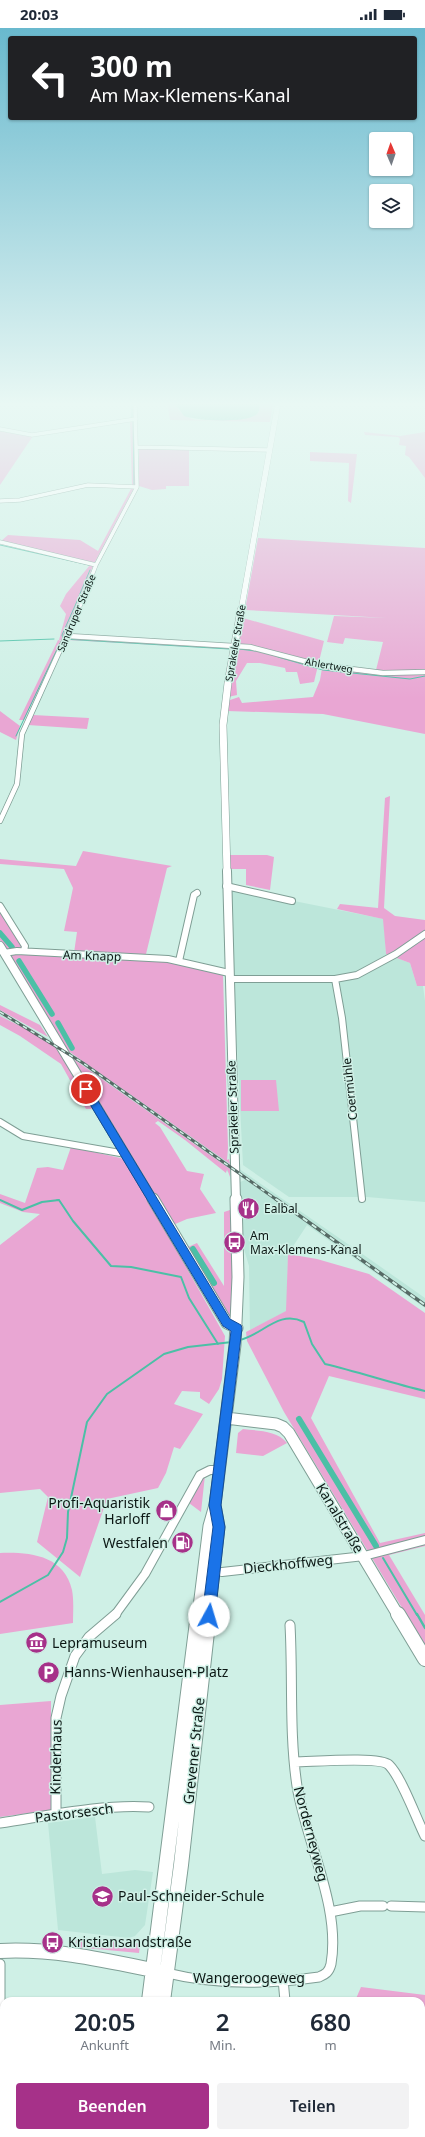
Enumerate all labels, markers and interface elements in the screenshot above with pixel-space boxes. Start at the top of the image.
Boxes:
text: 20:03 [20,4,59,24]
text: 300 m [90,47,173,85]
icon: left [24,52,76,104]
text: Am Max-Klemens-Kanal [90,83,290,107]
north arrow [369,132,413,176]
map controls [369,132,413,228]
button: layers [369,184,413,228]
street label: Sandruper Straße [53,572,99,654]
street label: Sprakeler Straße [221,603,249,682]
street label: Ahlertweg [304,654,354,676]
street label: Am Knapp [63,946,121,965]
street label: Coermühle [338,1057,361,1121]
street label: Sprakeler Straße [222,1060,243,1154]
pin [69,1072,103,1106]
icon: arrive [75,1078,97,1100]
restaurant icon: Ealbal [235,1196,261,1222]
place label: Ealbal [264,1200,298,1217]
place label: Am Max-Klemens-Kanal [250,1227,362,1258]
bus stop icon: Am Max-Klemens-Kanal [221,1230,247,1256]
street label: Kanalstraße [312,1479,369,1556]
place label: Profi-Aquaristik Harloff [48,1493,151,1528]
shop icon: Profi-Aquaristik Harloff [153,1498,179,1524]
fuel station icon: Westfalen [170,1530,196,1556]
place label: Westfalen [103,1533,168,1552]
street label: Dieckhoffweg [242,1549,334,1578]
position arrow [188,1595,230,1637]
museum icon: Lepramuseum [23,1630,49,1656]
place label: Lepramuseum [52,1633,147,1652]
parking icon: Hanns-Wienhausen-Platz [36,1659,62,1685]
place label: Hanns-Wienhausen-Platz [64,1662,229,1681]
street label: Grevener Straße [178,1697,209,1805]
street label: Kinderhaus [45,1719,66,1795]
street label: Norderneyweg [290,1784,333,1884]
street label: Pastorsesch [34,1798,114,1827]
school or university icon: Paul-Schneider-Schule [90,1883,116,1909]
place label: Paul-Schneider-Schule [118,1886,264,1905]
bus stop icon: Kristiansandstraße [39,1929,65,1955]
place label: Kristiansandstraße [68,1932,192,1951]
street label: Wangeroogeweg [193,1968,305,1987]
text: 20:05 [74,2005,135,2038]
text: 2 [216,2005,230,2038]
text: 680 [310,2005,351,2038]
text: Ankunft [80,2036,129,2054]
text: Min. [209,2036,236,2054]
text: m [324,2036,337,2054]
button: Beenden [16,2083,209,2129]
button: Teilen [217,2083,409,2129]

